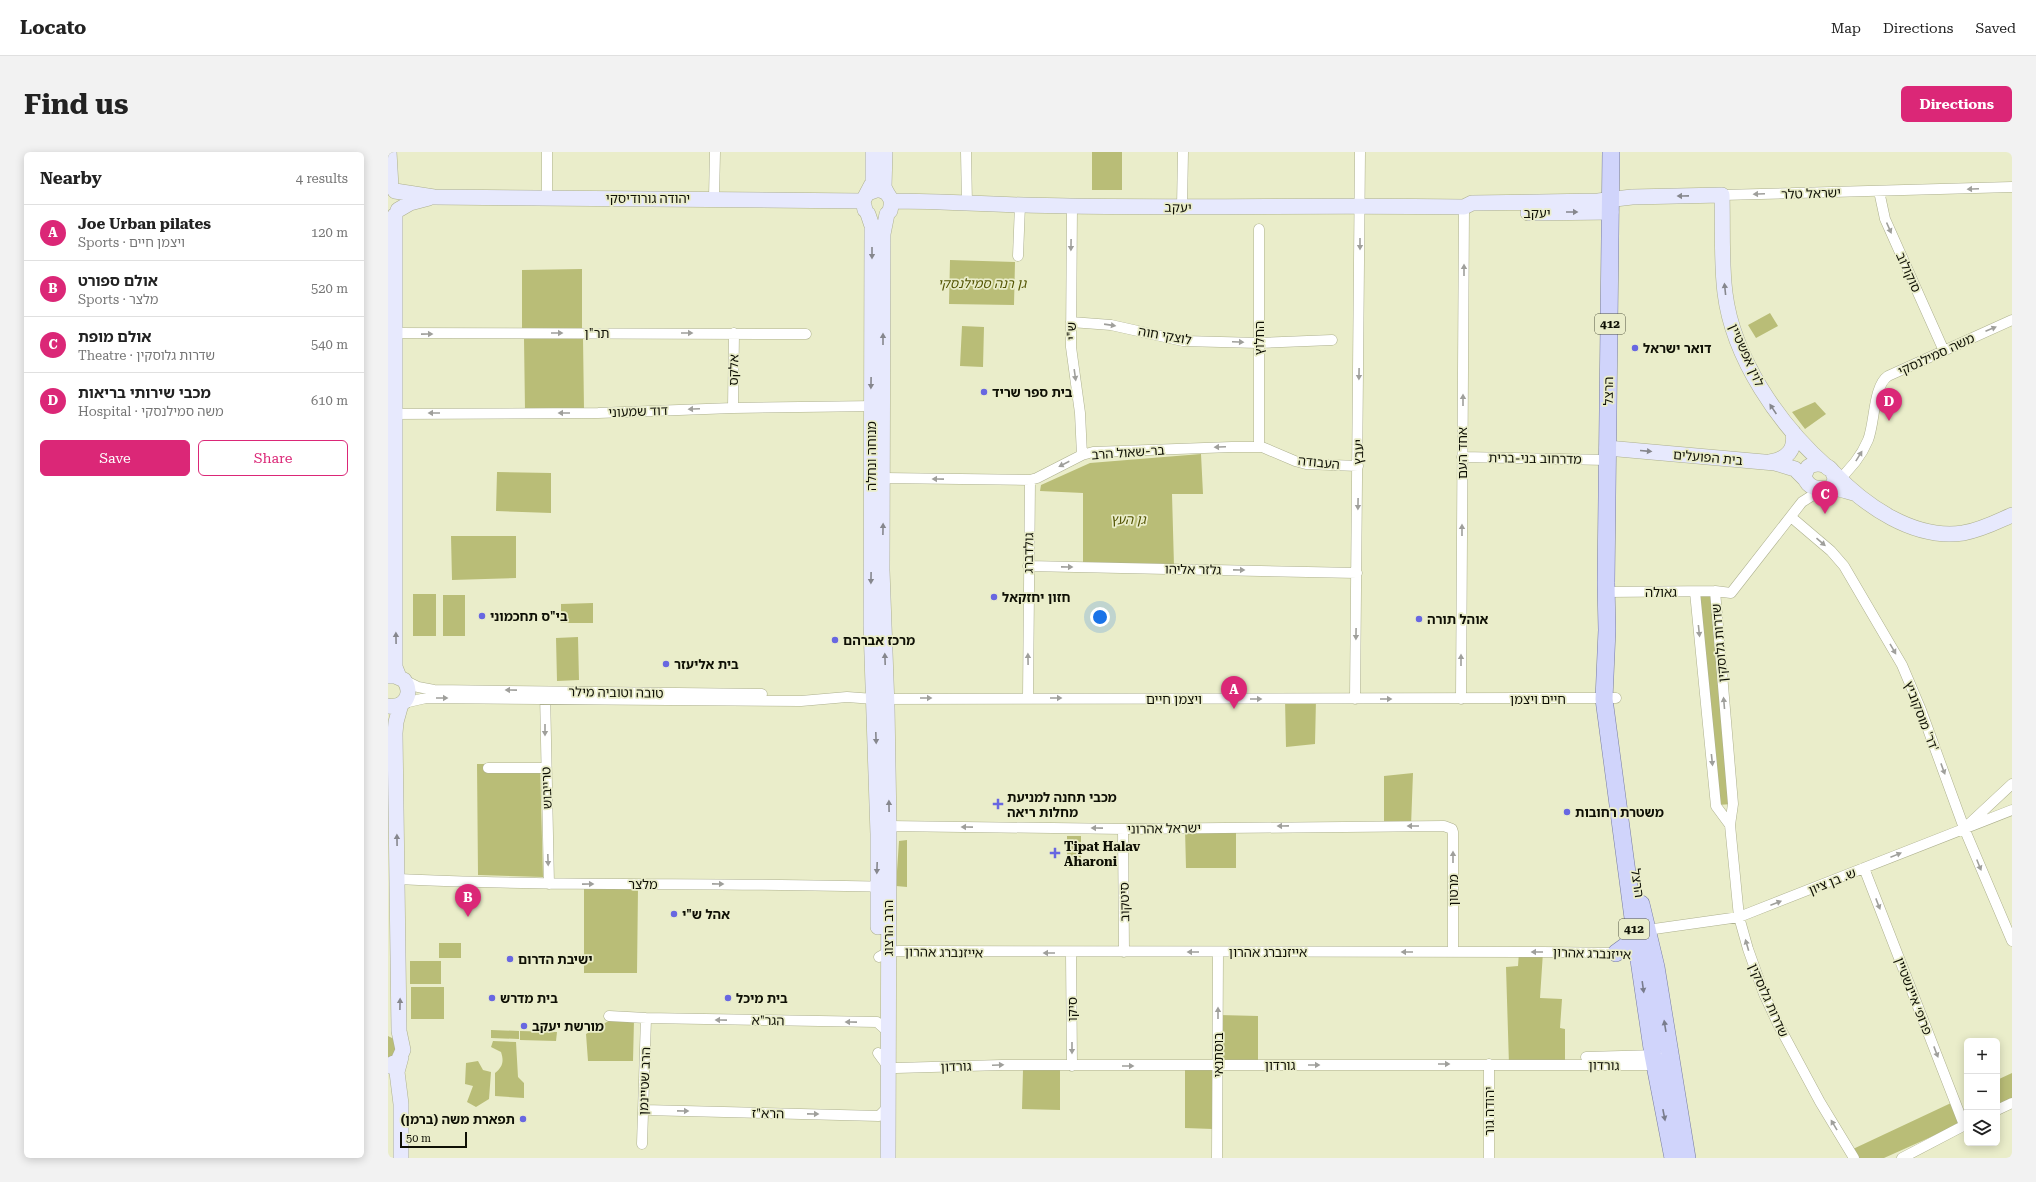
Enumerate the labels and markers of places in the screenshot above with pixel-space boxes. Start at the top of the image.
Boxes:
place label: דואר ישראל [1643,341,1712,356]
marker: דואר ישראל [1630,343,1640,353]
place label: בית ספר שריד [992,385,1073,400]
marker: בית ספר שריד [979,387,989,397]
pin: D [1876,388,1902,421]
pin: C [1812,481,1838,514]
place label: חזון יחזקאל [1002,590,1070,605]
marker: חזון יחזקאל [989,592,999,602]
place label: בי"ס תחכמוני [490,609,568,624]
marker: בי"ס תחכמוני [477,611,487,621]
place label: אוהל תורה [1427,612,1489,627]
marker: אוהל תורה [1414,614,1424,624]
place label: מרכז אברהם [843,633,915,648]
marker: מרכז אברהם [830,635,840,645]
place label: בית אליעזר [674,657,739,672]
marker: בית אליעזר [661,659,671,669]
pin: A [1221,676,1247,709]
place label: מכבי תחנה למניעת מחלות ריאה [1007,790,1117,820]
marker: מכבי תחנה למניעת מחלות ריאה [992,798,1004,810]
place label: משטרת רחובות [1575,805,1664,820]
marker: משטרת רחובות [1562,807,1572,817]
place label: Tipat Halav Aharoni [1064,839,1141,869]
marker: Tipat Halav Aharoni [1049,847,1061,859]
pin: B [455,884,481,917]
place label: אהל ש"י [682,907,730,922]
marker: אהל ש"י [669,909,679,919]
place label: ישיבת הדרום [518,952,593,967]
marker: ישיבת הדרום [505,954,515,964]
place label: בית מדרש [500,991,558,1006]
place label: בית מיכל [736,991,788,1006]
marker: בית מדרש [487,993,497,1003]
marker: בית מיכל [723,993,733,1003]
place label: מורשת יעקב [532,1019,604,1034]
marker: מורשת יעקב [519,1021,529,1031]
place label: תפארת משה (ברמן) [401,1112,515,1127]
marker: תפארת משה (ברמן) [518,1114,528,1124]

